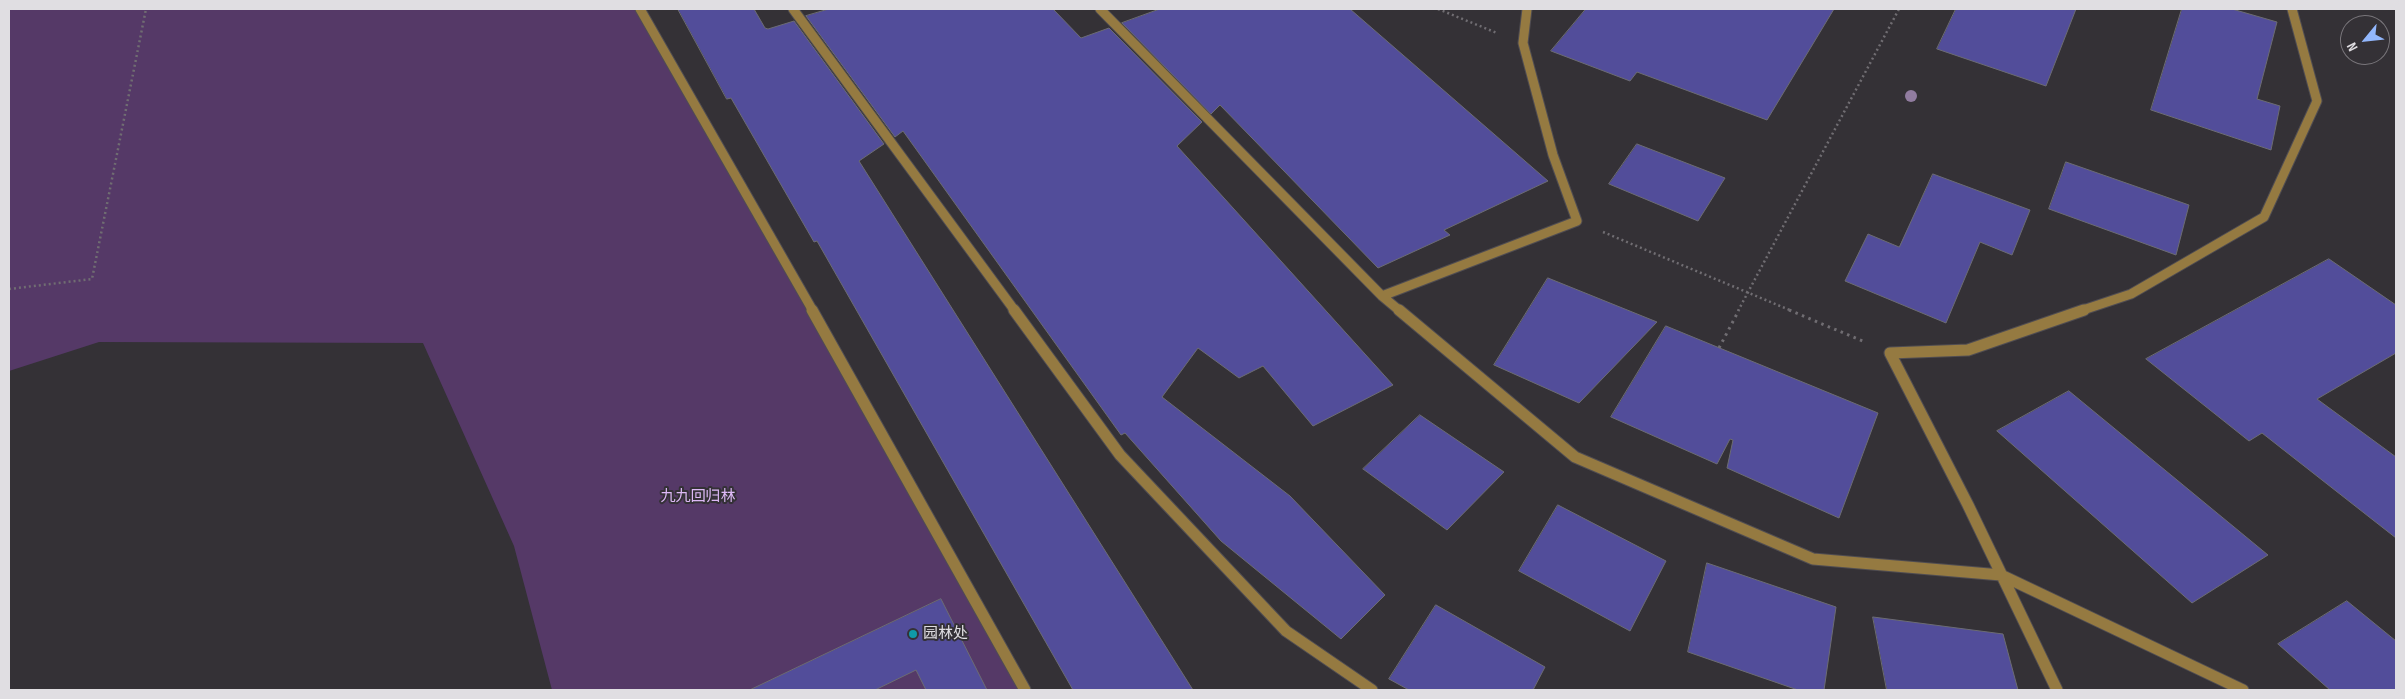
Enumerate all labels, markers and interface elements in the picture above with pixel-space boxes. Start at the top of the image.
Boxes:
north arrow [2340,15,2390,65]
text: N [2343,40,2361,54]
park label: 九九回归林 [661,488,735,506]
place label: 园林处 [923,625,968,643]
marker: 园林处 [907,628,919,640]

